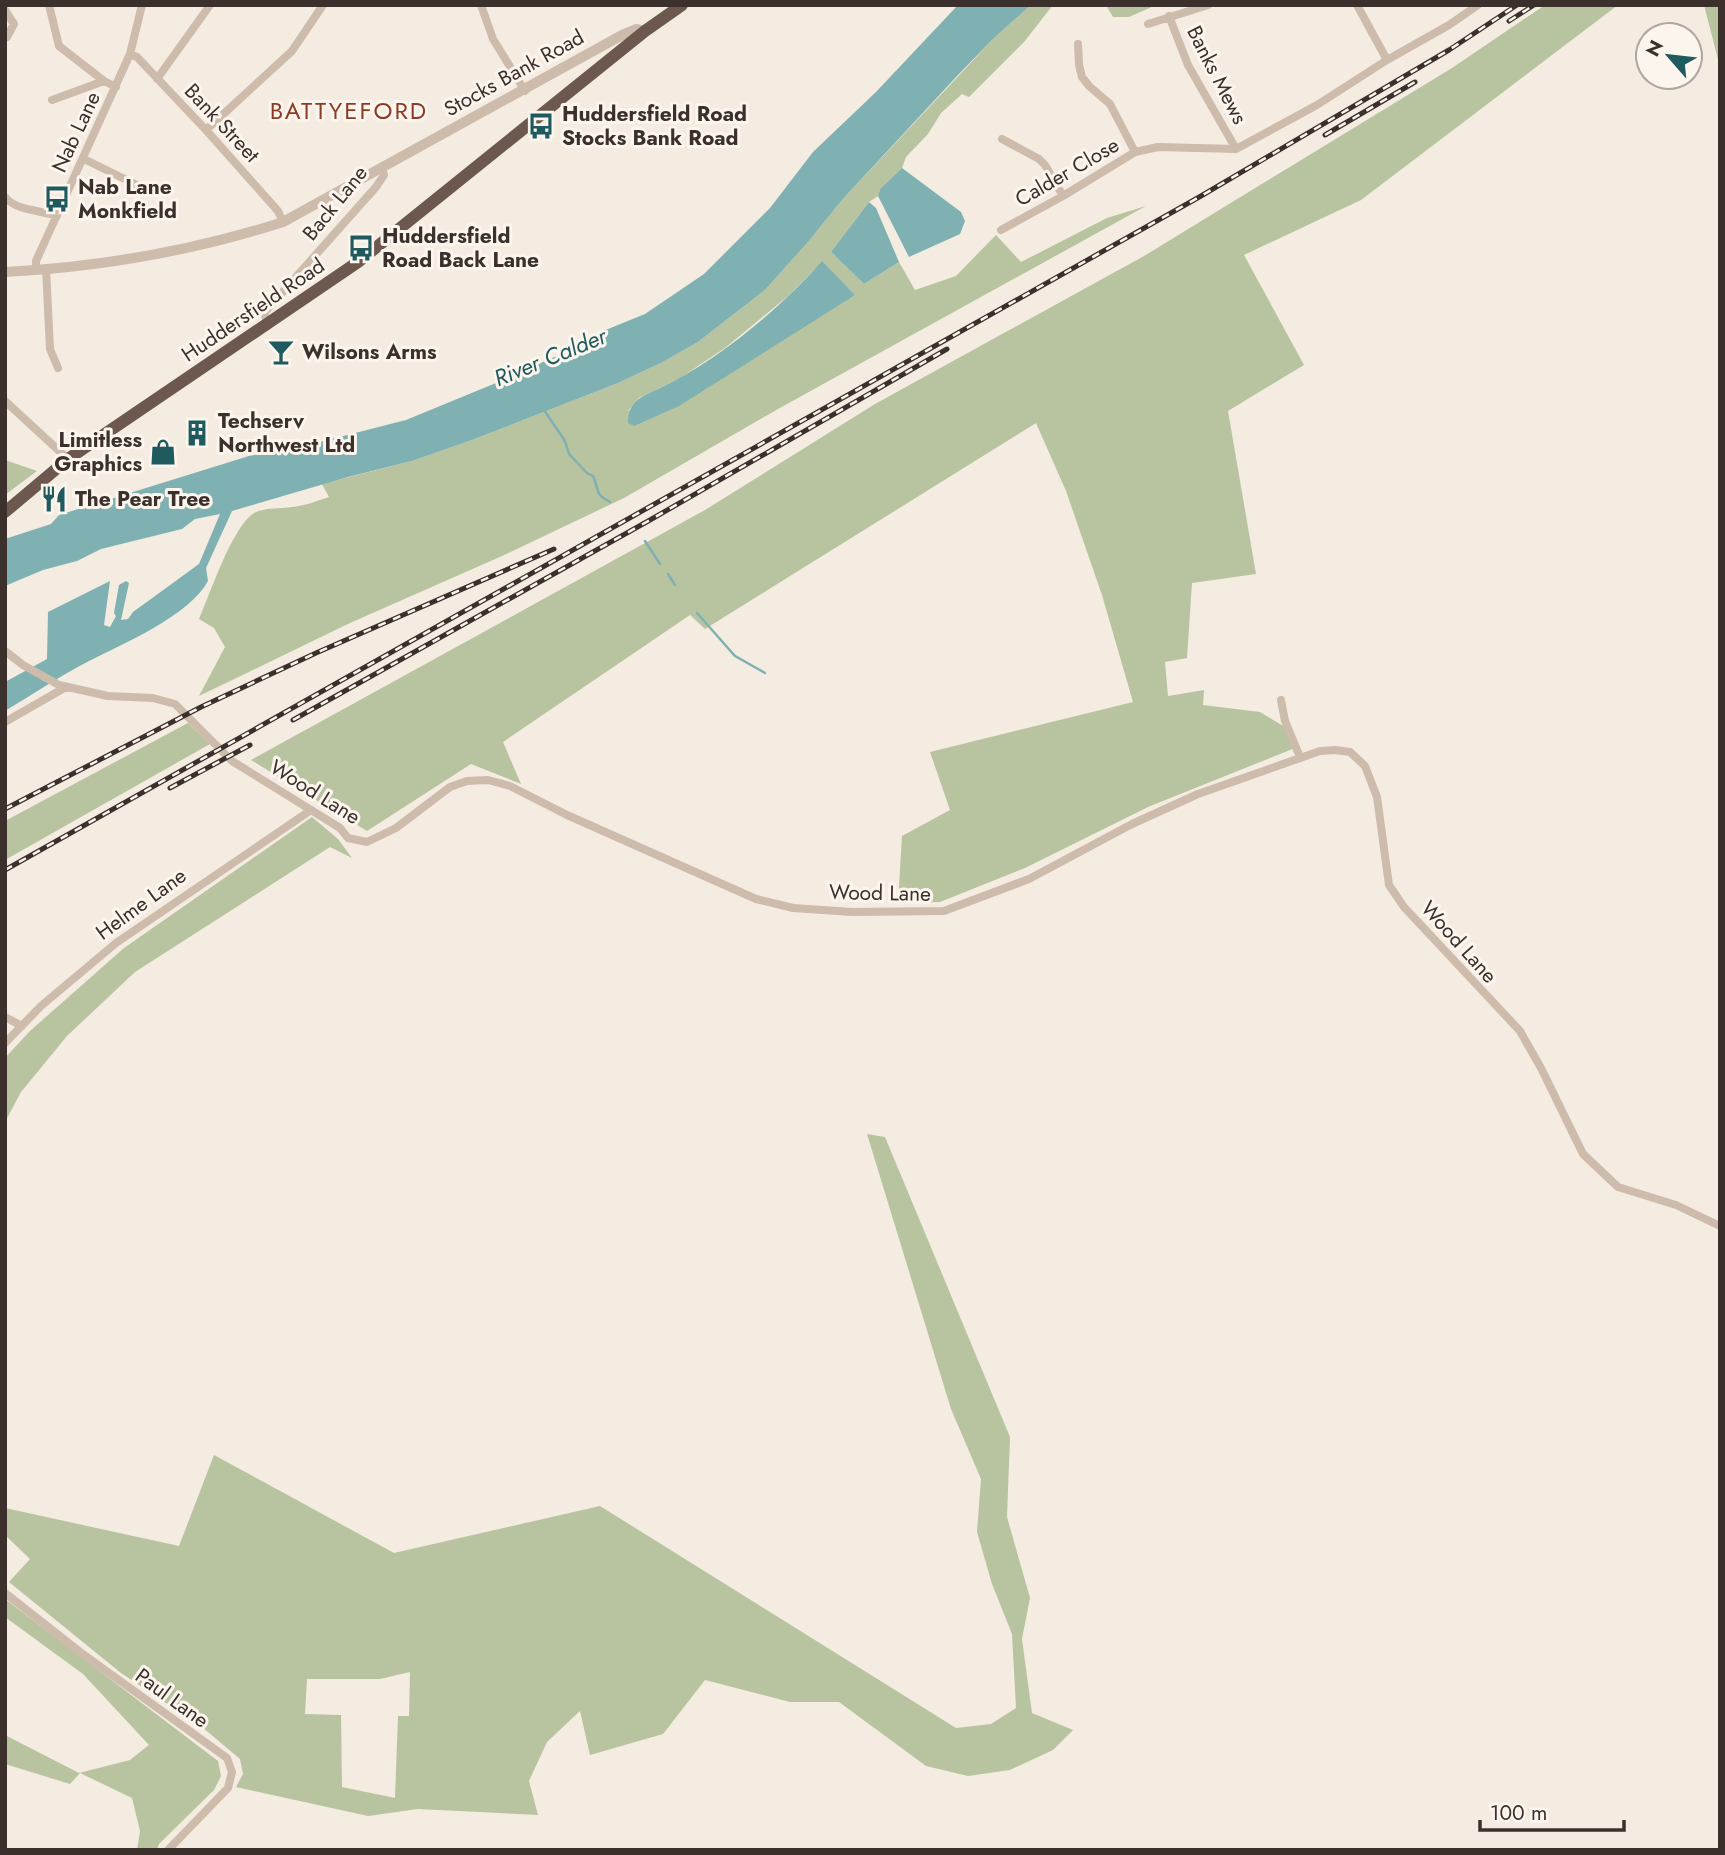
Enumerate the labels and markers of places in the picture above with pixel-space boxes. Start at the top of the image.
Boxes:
place label: Huddersfield Road Stocks Bank Road [562,99,747,153]
bus stop icon: Huddersfield Road Stocks Bank Road [526,111,556,141]
place label: Nab Lane Monkfield [78,172,177,226]
bus stop icon: Nab Lane Monkfield [42,184,72,214]
place label: Huddersfield Road Back Lane [382,221,539,275]
bus stop icon: Huddersfield Road Back Lane [346,233,376,263]
bar icon: Wilsons Arms [266,337,296,367]
place label: Wilsons Arms [302,337,437,367]
place label: Techserv Northwest Ltd [218,406,355,460]
building icon: Techserv Northwest Ltd [182,418,212,448]
place label: Limitless Graphics [54,425,142,479]
shop icon: Limitless Graphics [148,437,178,467]
restaurant icon: The Pear Tree [39,484,69,514]
place label: The Pear Tree [75,484,210,514]

